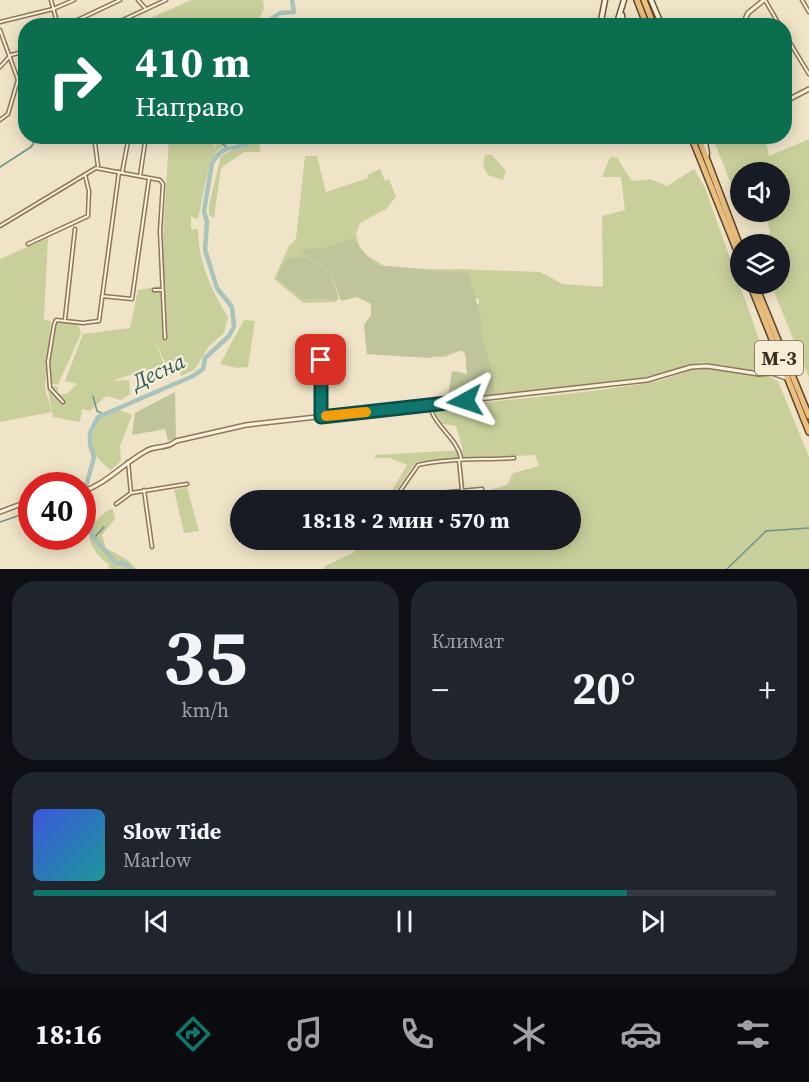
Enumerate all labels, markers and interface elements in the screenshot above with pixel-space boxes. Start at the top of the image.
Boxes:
text: 410 m [135,33,250,91]
icon: right [36,42,114,120]
text: Направо [135,88,244,125]
map controls [730,162,790,294]
button: sound [730,162,790,222]
button: layers [730,234,790,294]
pin [295,334,346,385]
road number: М-3 [755,341,803,375]
icon: arrive [304,343,337,376]
water label: Десна [124,345,190,397]
position arrow [433,369,497,433]
speed limit sign: 40 [18,472,96,550]
text: 18:18 · 2 мин · 570 m [301,505,510,535]
text: 35 [163,603,248,710]
text: Климат [432,627,504,655]
text: 20° [572,657,636,719]
text: − [432,667,449,712]
text: + [758,667,776,712]
text: km/h [181,696,229,724]
text: Slow Tide [123,816,221,846]
text: Marlow [123,846,191,874]
icon: previous [140,905,173,938]
icon: pause [388,905,421,938]
icon: next [636,905,669,938]
icon: directions [172,1013,214,1055]
icon: music [284,1013,326,1055]
icon: phone [396,1013,438,1055]
icon: climate [508,1013,550,1055]
icon: car [620,1013,662,1055]
icon: filters [732,1013,774,1055]
text: 18:16 [35,1016,102,1053]

